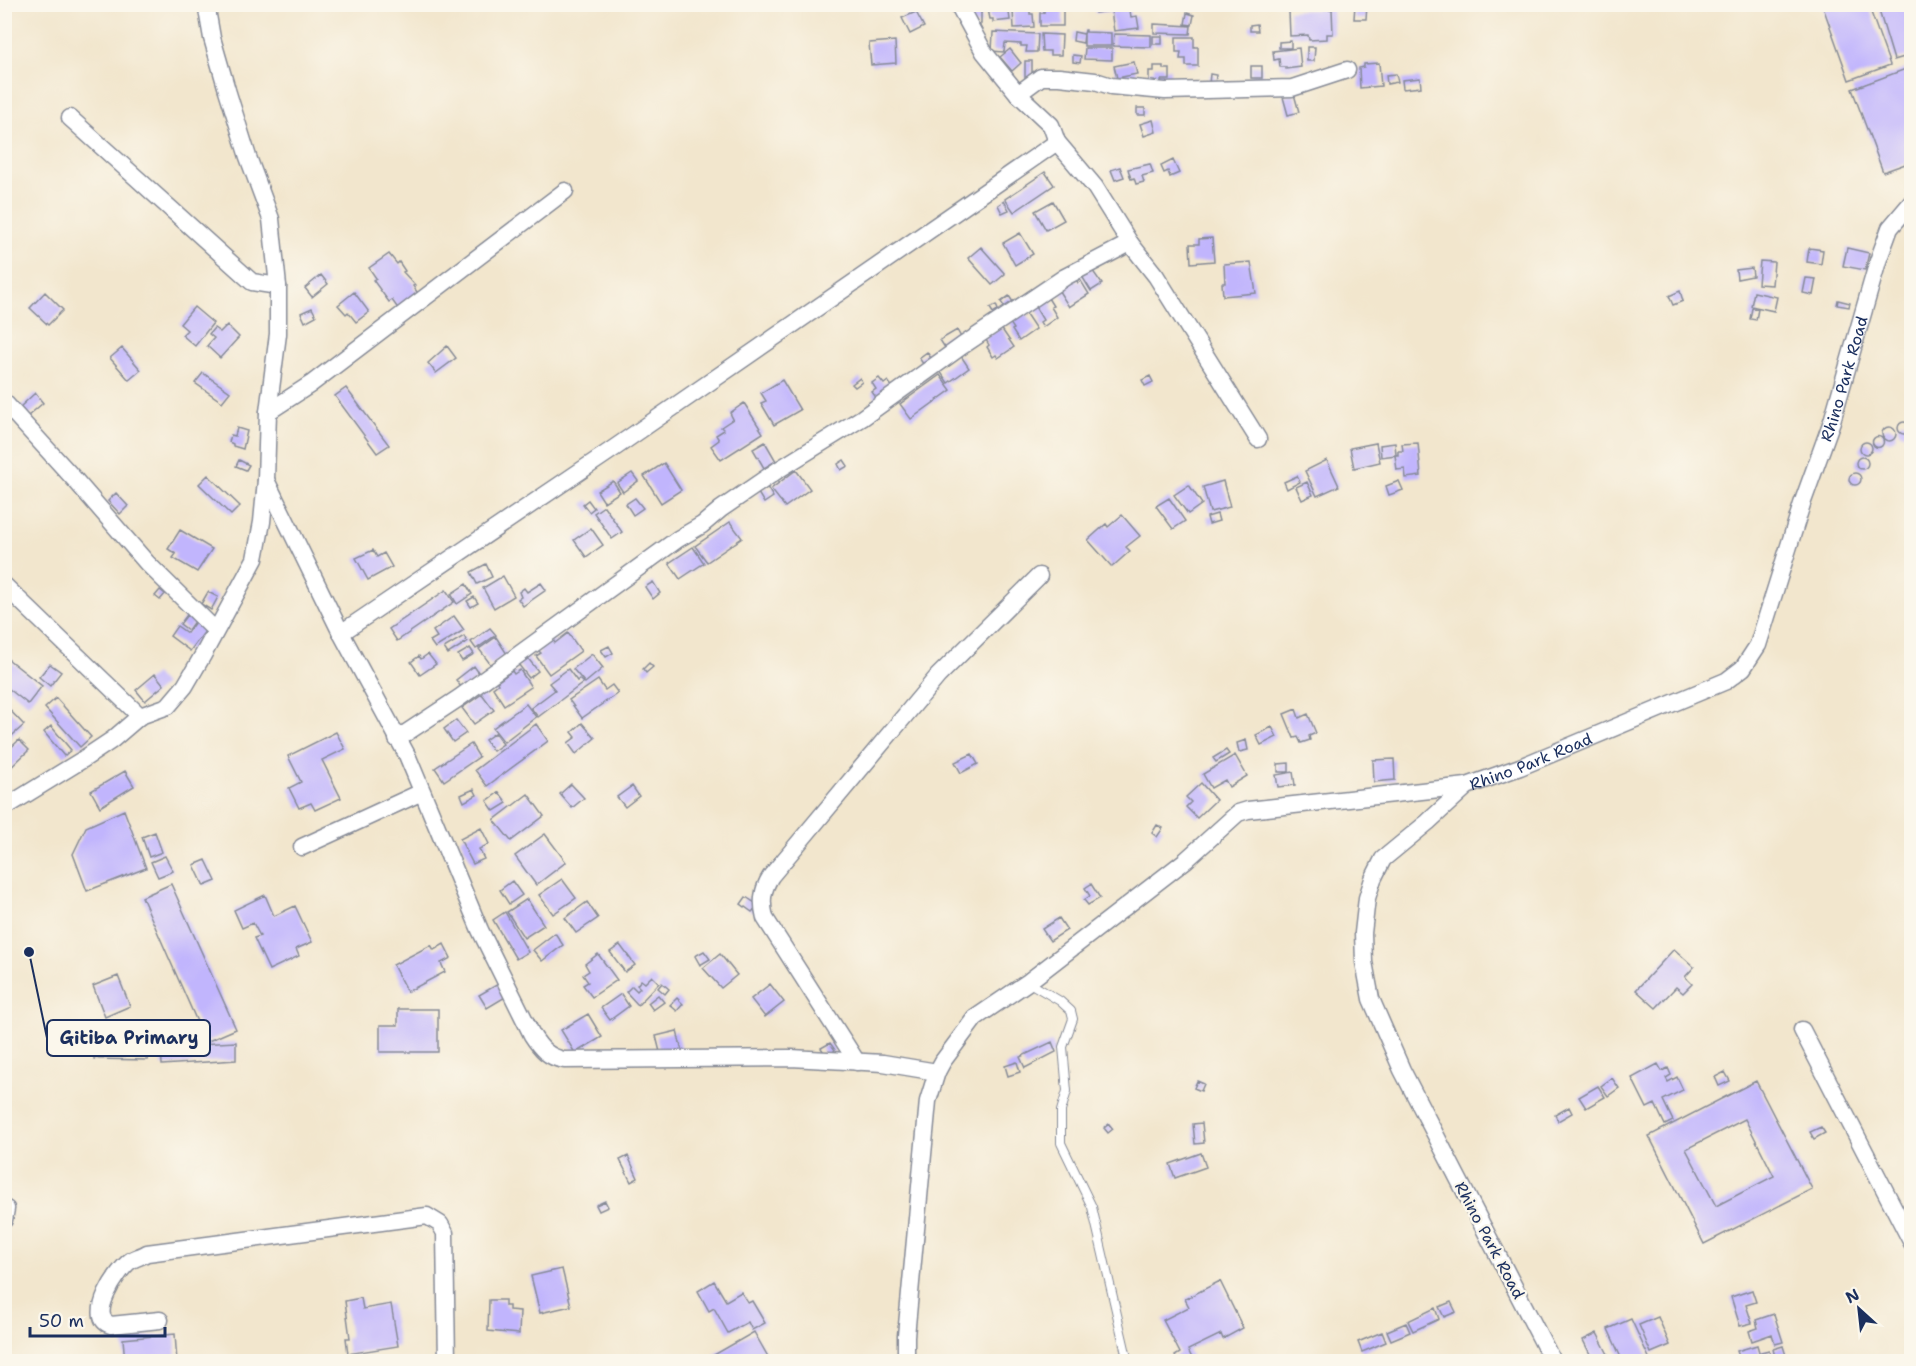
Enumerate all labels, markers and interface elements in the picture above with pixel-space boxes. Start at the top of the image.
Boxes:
street label: Rhino Park Road [1815,314,1873,445]
street label: Rhino Park Road [1467,728,1595,795]
callout: Gitiba Primary [47,1020,210,1056]
text: Gitiba Primary [60,1026,198,1050]
street label: Rhino Park Road [1450,1178,1529,1303]
north arrow [1829,1279,1889,1339]
text: N [1842,1284,1863,1308]
scale bar [30,1300,165,1338]
text: 50 m [39,1309,84,1333]

